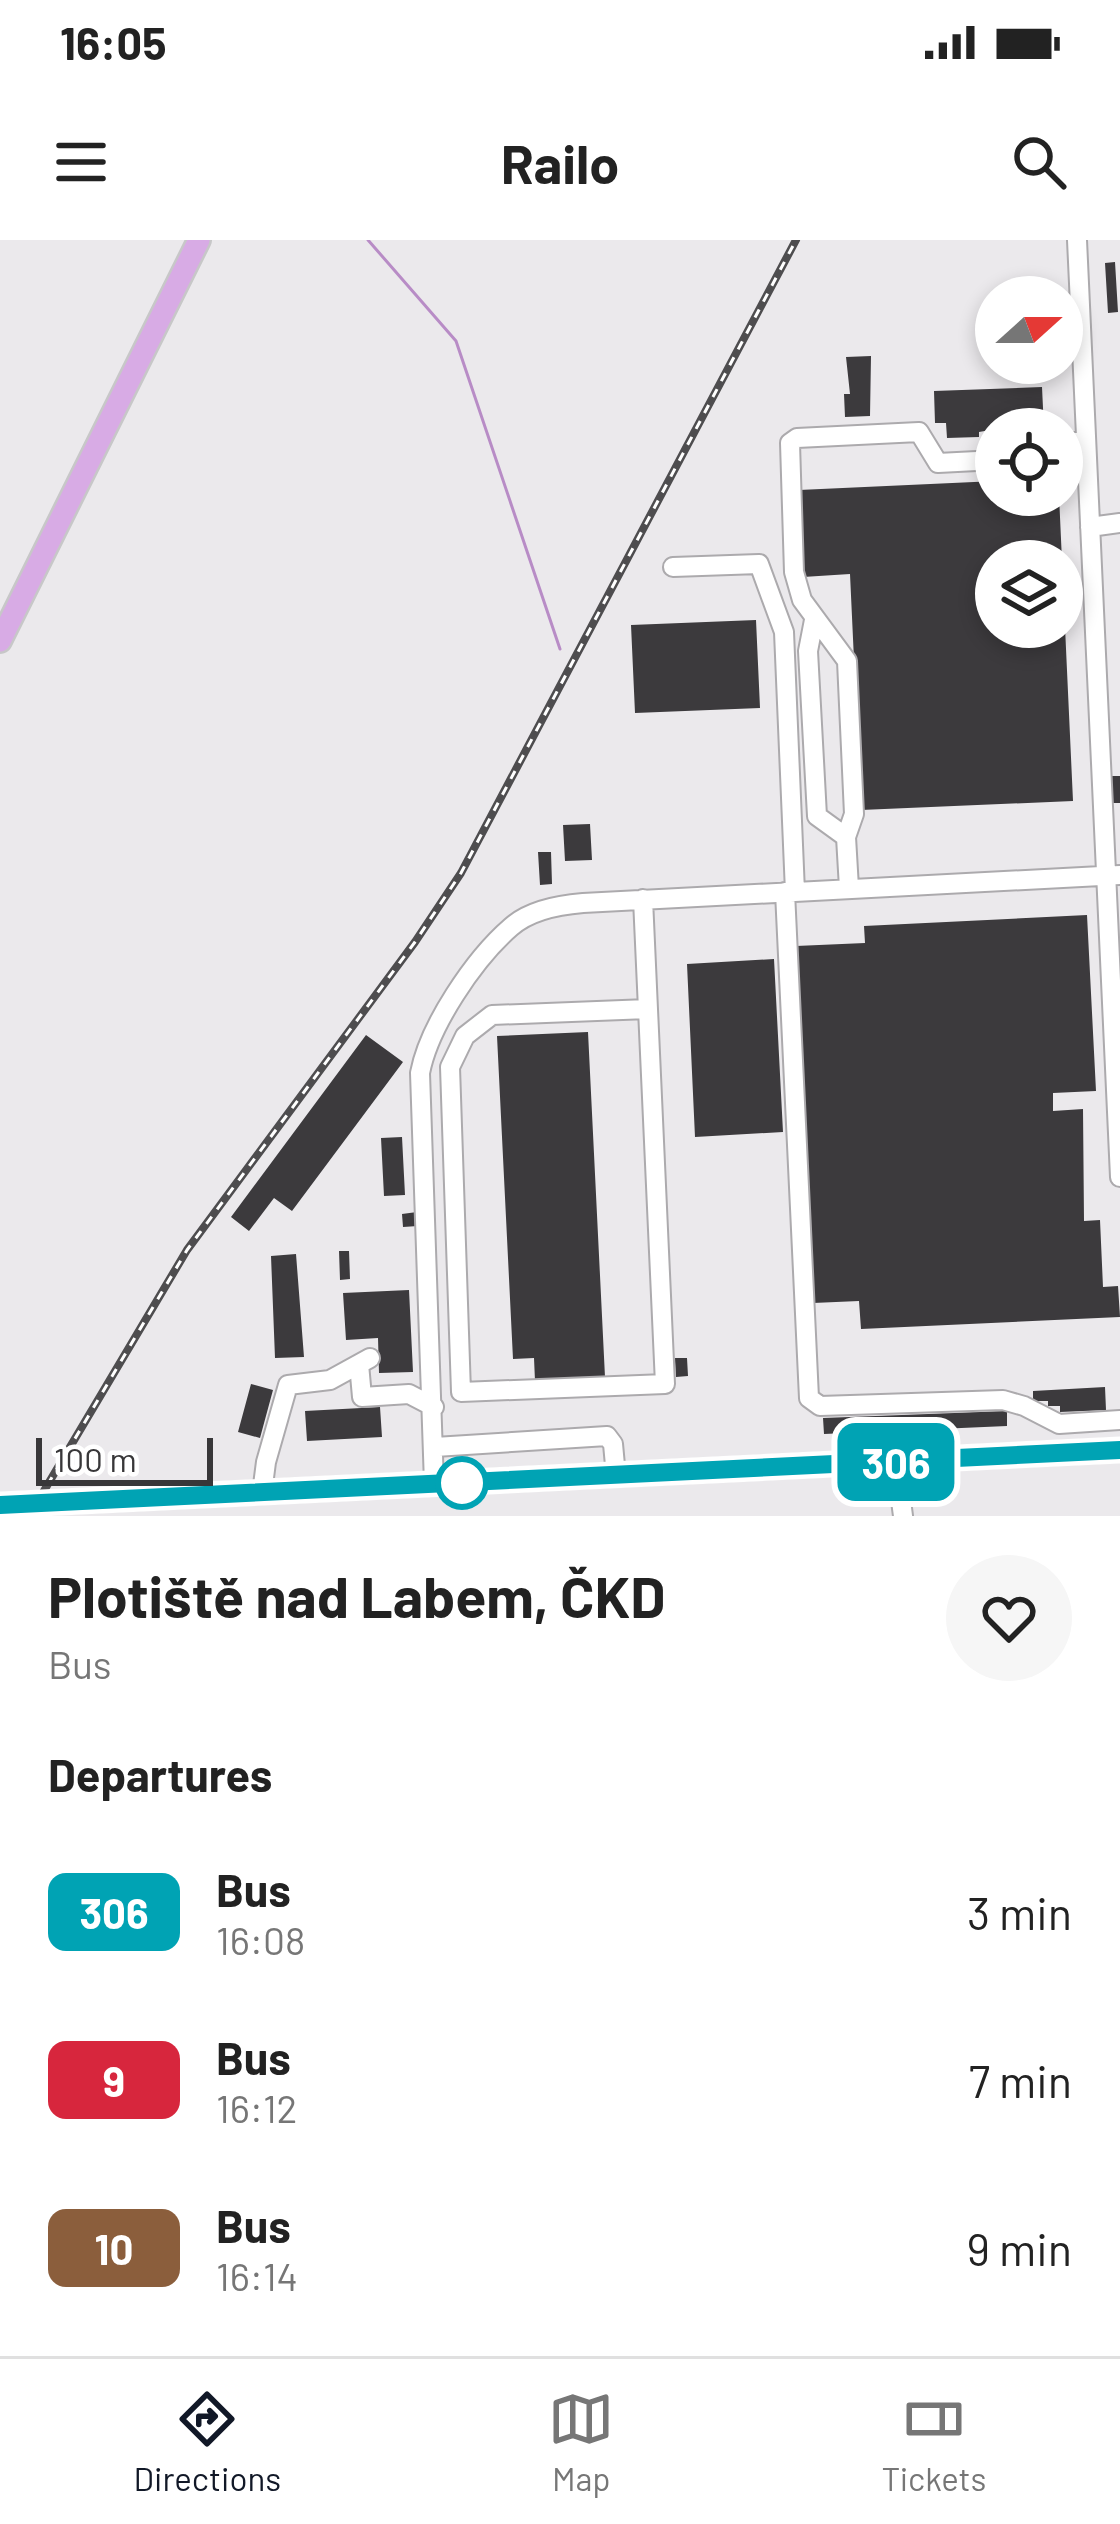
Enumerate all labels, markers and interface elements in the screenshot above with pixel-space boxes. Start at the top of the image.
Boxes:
text: 16:05 [60,15,166,69]
icon: menu [48,129,114,195]
icon: search [1006,129,1072,195]
text: Railo [501,130,619,195]
north arrow [975,276,1083,384]
map controls [975,276,1083,648]
button: locate [975,408,1083,516]
button: layers [975,540,1083,648]
line badge: 306 [827,1423,965,1501]
scale bar [36,1432,213,1485]
text: 306 [861,1437,931,1487]
text: 100 m [54,1439,137,1479]
unlabelled marker [437,1458,487,1508]
button: heart [946,1555,1072,1681]
text: Plotiště nad Labem, ČKD [48,1561,665,1629]
text: Bus [48,1640,112,1687]
text: Departures [48,1747,272,1801]
text: Bus [216,1862,291,1916]
text: 3 min [967,1885,1072,1939]
text: 306 [79,1887,149,1937]
text: 16:08 [216,1916,305,1963]
text: Bus [216,2030,291,2084]
text: 7 min [969,2053,1072,2107]
text: 9 [103,2055,125,2105]
text: 16:12 [216,2084,298,2131]
text: Bus [216,2198,291,2252]
text: 9 min [967,2221,1072,2275]
text: 10 [95,2223,133,2273]
text: 16:14 [216,2252,298,2299]
tab: Directions [134,2386,281,2498]
tab: Map [548,2386,614,2498]
tab: Tickets [881,2386,986,2498]

